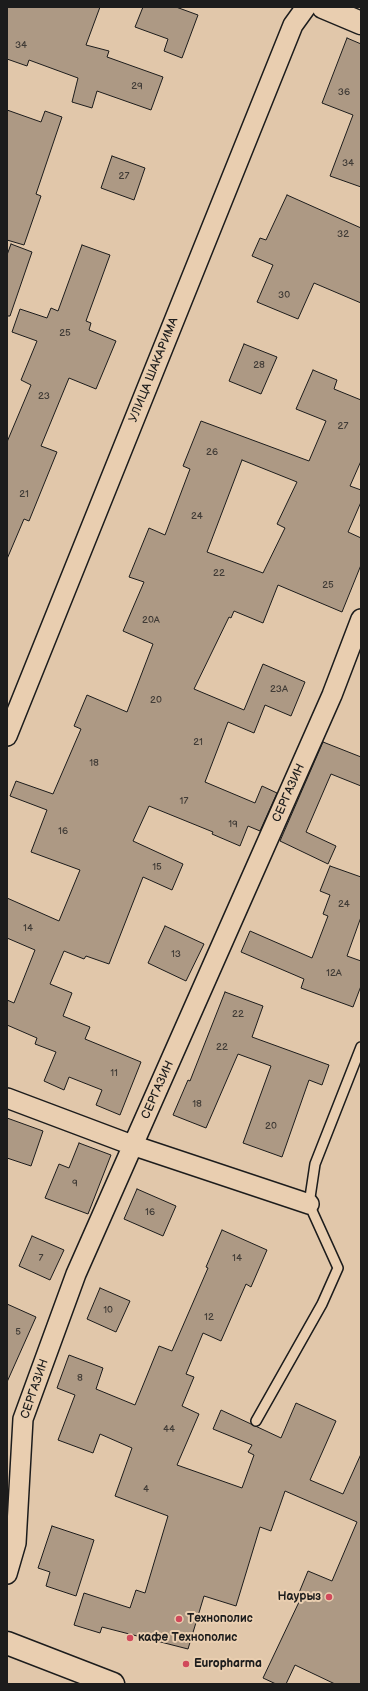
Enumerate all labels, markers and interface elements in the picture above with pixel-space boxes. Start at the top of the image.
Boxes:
house number: 34 [15,39,27,51]
house number: 29 [131,80,143,92]
house number: 36 [338,86,350,98]
house number: 34 [342,157,354,169]
house number: 27 [119,170,129,182]
house number: 32 [337,228,349,240]
house number: 30 [278,289,290,301]
street label: УЛИЦА ШАКАРИМА [126,316,182,424]
house number: 25 [59,327,71,339]
house number: 28 [253,359,265,371]
house number: 23 [38,390,50,402]
house number: 27 [338,420,348,432]
house number: 26 [206,446,218,458]
house number: 21 [19,488,29,500]
house number: 24 [191,510,203,522]
house number: 22 [213,567,225,579]
house number: 25 [322,579,334,591]
house number: 20А [142,614,160,626]
house number: 23А [270,683,288,695]
house number: 20 [150,694,162,706]
house number: 21 [193,736,203,748]
house number: 18 [89,757,99,769]
street label: СЕРГАЗИН [270,762,308,824]
house number: 17 [180,795,188,807]
house number: 19 [228,818,238,830]
house number: 16 [58,825,68,837]
house number: 15 [152,861,162,873]
house number: 24 [338,898,350,910]
house number: 14 [23,922,33,934]
house number: 13 [171,948,181,960]
house number: 12А [326,967,342,979]
house number: 22 [232,1008,244,1020]
house number: 22 [216,1041,228,1053]
street label: СЕРГАЗИН [139,1059,177,1121]
house number: 11 [110,1067,118,1079]
house number: 18 [192,1098,202,1110]
house number: 20 [265,1120,277,1132]
house number: 9 [72,1177,78,1189]
house number: 16 [145,1206,155,1218]
house number: 7 [39,1252,43,1264]
house number: 14 [232,1252,242,1264]
house number: 10 [103,1304,113,1316]
house number: 12 [204,1311,214,1323]
house number: 5 [15,1326,21,1338]
street label: СЕРГАЗИН [18,1357,52,1421]
house number: 8 [77,1372,83,1384]
house number: 44 [163,1423,175,1435]
house number: 4 [143,1483,149,1495]
place label: Наурыз [277,1590,321,1604]
marker: Наурыз [324,1592,334,1602]
place label: Технополис [187,1612,253,1626]
marker: Технополис [174,1614,184,1624]
place label: кафе Технополис [138,1631,237,1645]
marker: кафе Технополис [125,1633,135,1643]
place label: Europharma [194,1657,262,1671]
marker: Europharma [181,1659,191,1669]

